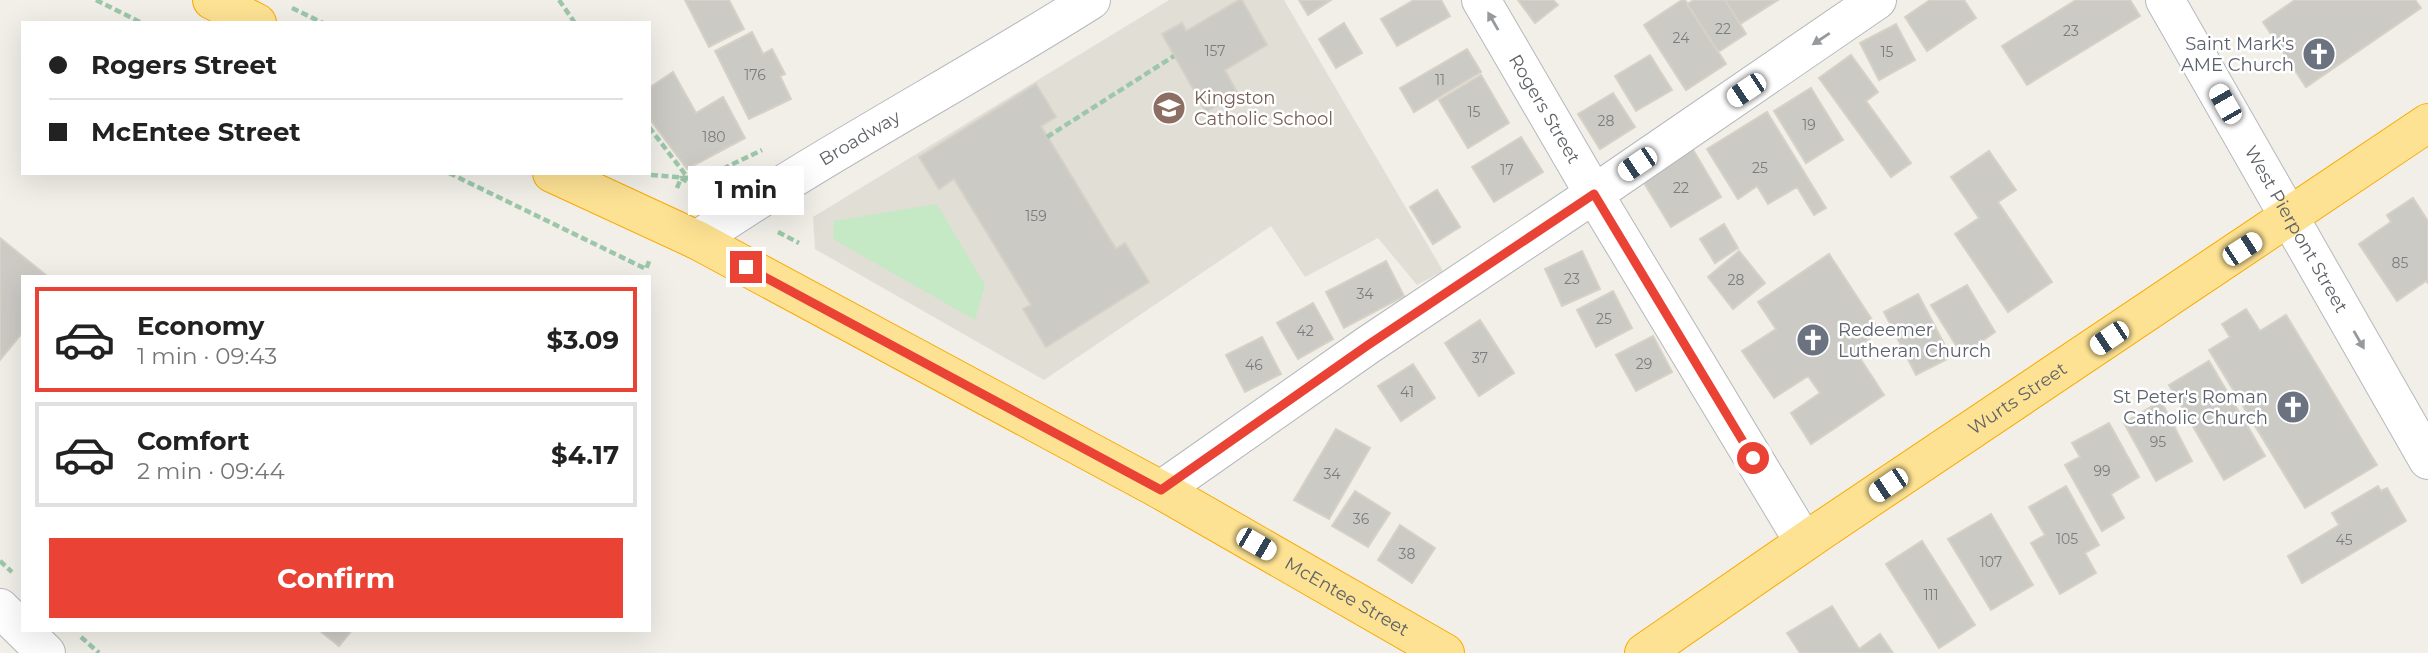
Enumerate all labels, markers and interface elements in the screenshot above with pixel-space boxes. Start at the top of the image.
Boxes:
one-way arrow [1486,11,1499,30]
house number: 22 [1715,20,1731,38]
house number: 23 [2063,22,2079,40]
house number: 24 [1673,29,1690,47]
one-way arrow [1811,32,1830,45]
place label: Saint Mark's AME Church [2181,33,2294,76]
church icon: Saint Mark's AME Church [2300,35,2338,73]
house number: 157 [1204,42,1226,60]
house number: 15 [1881,43,1894,61]
text: Rogers Street [91,49,277,81]
street label: Rogers Street [1504,50,1585,167]
house number: 176 [744,66,766,84]
car [1723,70,1770,110]
house number: 11 [1435,71,1445,89]
car [2206,81,2245,127]
place label: Kingston Catholic School [1194,87,1333,130]
school or university icon: Kingston Catholic School [1150,89,1188,127]
house number: 15 [1468,103,1481,121]
street label: Broadway [815,106,904,171]
house number: 28 [1598,112,1615,130]
text: McEntee Street [91,116,301,148]
house number: 19 [1802,116,1816,134]
house number: 180 [702,128,726,146]
street label: West Pierpont Street [2240,142,2352,317]
car [1614,144,1661,184]
house number: 25 [1752,159,1768,177]
house number: 17 [1500,161,1514,179]
callout: 1 min [688,166,804,215]
text: 1 min [715,176,777,204]
house number: 22 [1673,179,1689,197]
house number: 159 [1025,207,1047,225]
car [2219,229,2266,269]
route end [730,251,762,283]
house number: 85 [2392,254,2409,272]
house number: 23 [1564,270,1580,288]
house number: 28 [1728,271,1745,289]
house number: 34 [1356,285,1374,303]
icon: car [53,308,116,371]
text: Economy [137,310,264,342]
house number: 25 [1596,310,1612,328]
car [2086,318,2133,358]
place label: Redeemer Lutheran Church [1838,319,1991,362]
church icon: Redeemer Lutheran Church [1794,321,1832,359]
house number: 42 [1296,322,1314,340]
text: $3.09 [546,324,619,356]
one-way arrow [2353,330,2365,349]
text: 1 min · 09:43 [137,342,277,370]
house number: 37 [1472,349,1488,367]
house number: 29 [1636,355,1652,373]
house number: 46 [1245,356,1263,374]
street label: Wurts Street [1964,358,2071,440]
house number: 41 [1400,383,1414,401]
place label: St Peter's Roman Catholic Church [2113,386,2268,429]
church icon: St Peter's Roman Catholic Church [2274,388,2312,426]
icon: car [53,423,116,486]
text: Comfort [137,425,249,457]
house number: 95 [2150,433,2166,451]
text: $4.17 [551,439,619,471]
route start [1737,442,1769,474]
text: 2 min · 09:44 [137,457,285,485]
house number: 99 [2093,462,2111,480]
house number: 34 [1323,465,1341,483]
car [1865,465,1912,505]
house number: 36 [1353,510,1370,528]
car [1233,524,1280,564]
house number: 105 [2056,530,2078,548]
house number: 45 [2335,531,2353,549]
button: Confirm [49,538,623,618]
house number: 38 [1399,545,1415,563]
street label: McEntee Street [1281,552,1413,641]
house number: 107 [1980,553,2002,571]
house number: 111 [1923,586,1939,604]

